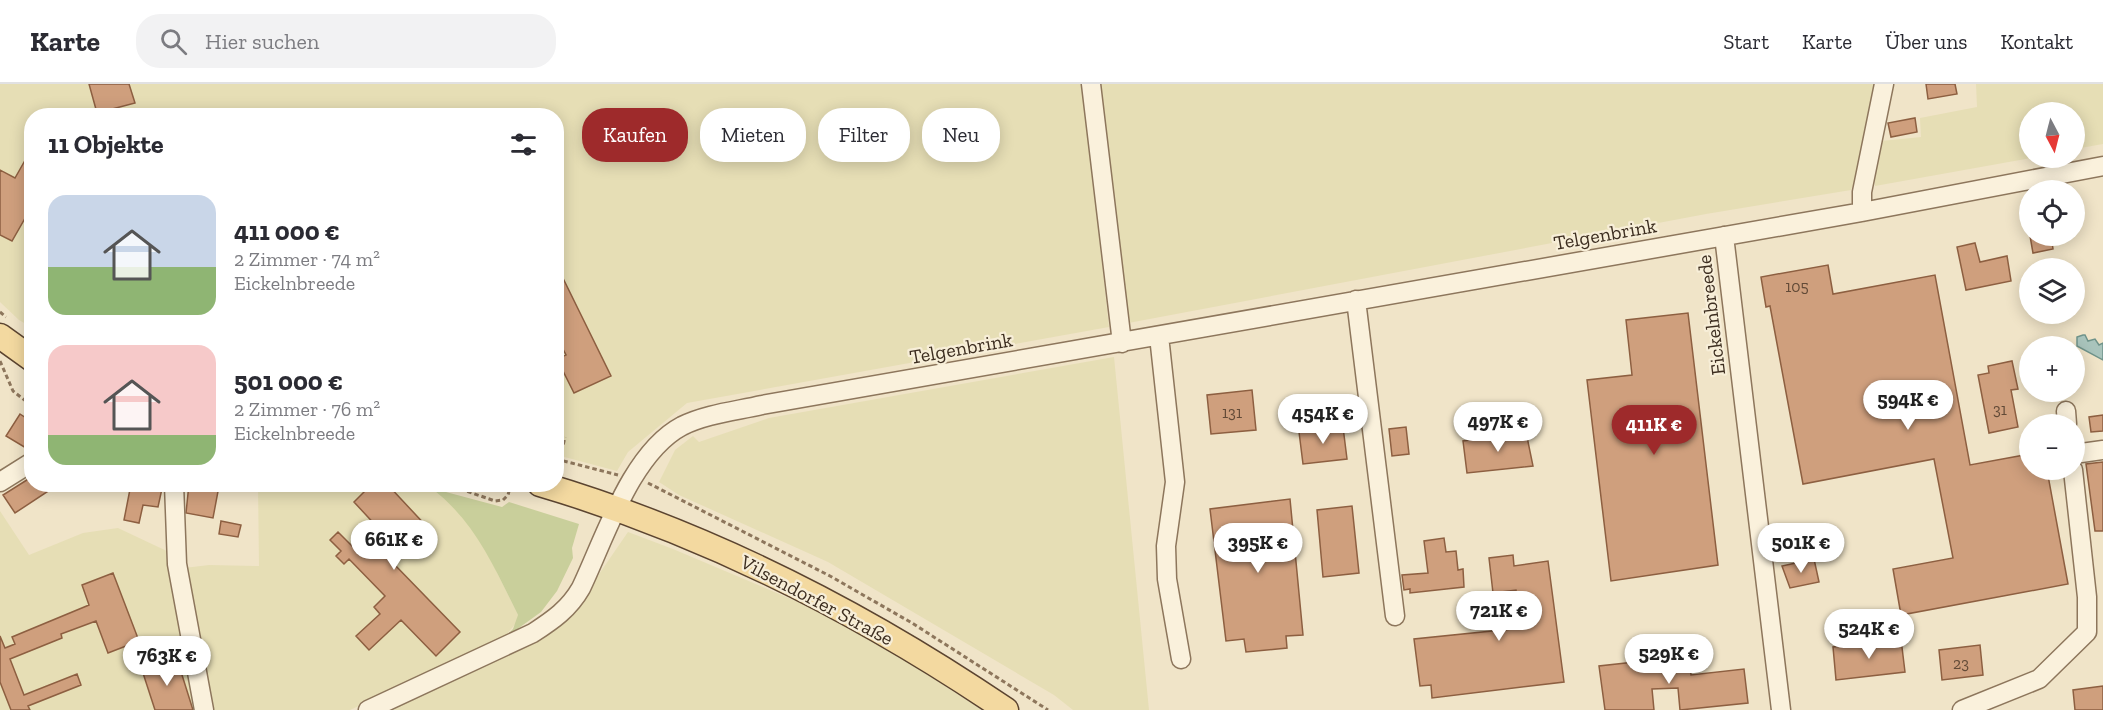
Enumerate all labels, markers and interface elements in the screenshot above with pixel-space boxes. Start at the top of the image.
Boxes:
search box [136,14,556,68]
text: Karte [30,25,100,58]
icon: search [157,25,190,58]
text: Hier suchen [205,28,319,55]
text: Start [1723,29,1769,54]
text: Karte [1802,29,1852,54]
text: Über uns [1885,29,1967,54]
text: Kontakt [2000,29,2073,54]
north arrow [2019,102,2085,168]
map controls [2019,102,2085,480]
chip: Kaufen [582,108,688,162]
chip: Mieten [700,108,806,162]
chip: Filter [818,108,910,162]
chip: Neu [922,108,1000,162]
text: 11 Objekte [48,128,163,160]
icon: filters [507,128,540,161]
button: locate [2019,180,2085,246]
street label: Telgenbrink [1552,213,1659,255]
text: 411 000 € [234,215,340,247]
icon: home [96,219,168,291]
text: 2 Zimmer · 74 m² [234,247,380,271]
street label: Eickelnbreede [1692,253,1730,377]
button: layers [2019,258,2085,324]
text: Eickelnbreede [234,271,355,295]
house number: 105 [1785,277,1809,296]
street label: Telgenbrink [908,327,1015,369]
button: + [2019,336,2085,402]
text: 501 000 € [234,365,343,397]
icon: home [96,369,168,441]
pin: 594K € [1859,380,1957,431]
text: 594K € [1877,387,1939,411]
pin: 454K € [1274,394,1372,445]
text: 2 Zimmer · 76 m² [234,397,380,421]
house number: 31 [1993,400,2007,419]
text: 454K € [1292,401,1354,425]
pin: 497K € [1449,402,1547,453]
house number: 131 [1222,403,1242,422]
pin: 411K € [1605,405,1703,456]
text: 497K € [1467,409,1529,433]
text: 411K € [1626,412,1682,436]
button: − [2019,414,2085,480]
text: Eickelnbreede [234,421,355,445]
pin: 661K € [345,520,443,571]
pin: 395K € [1209,523,1307,574]
pin: 501K € [1752,523,1850,574]
text: 661K € [365,527,423,551]
text: 395K € [1228,530,1288,554]
text: 501K € [1771,530,1831,554]
street label: Vilsendorfer Straße [736,549,898,650]
pin: 721K € [1450,591,1548,642]
text: 721K € [1470,598,1528,622]
pin: 524K € [1820,609,1918,660]
text: 524K € [1838,616,1900,640]
pin: 529K € [1620,634,1718,685]
pin: 763K € [118,636,216,687]
text: 529K € [1639,641,1699,665]
text: 763K € [137,643,197,667]
house number: 23 [1953,654,1969,673]

